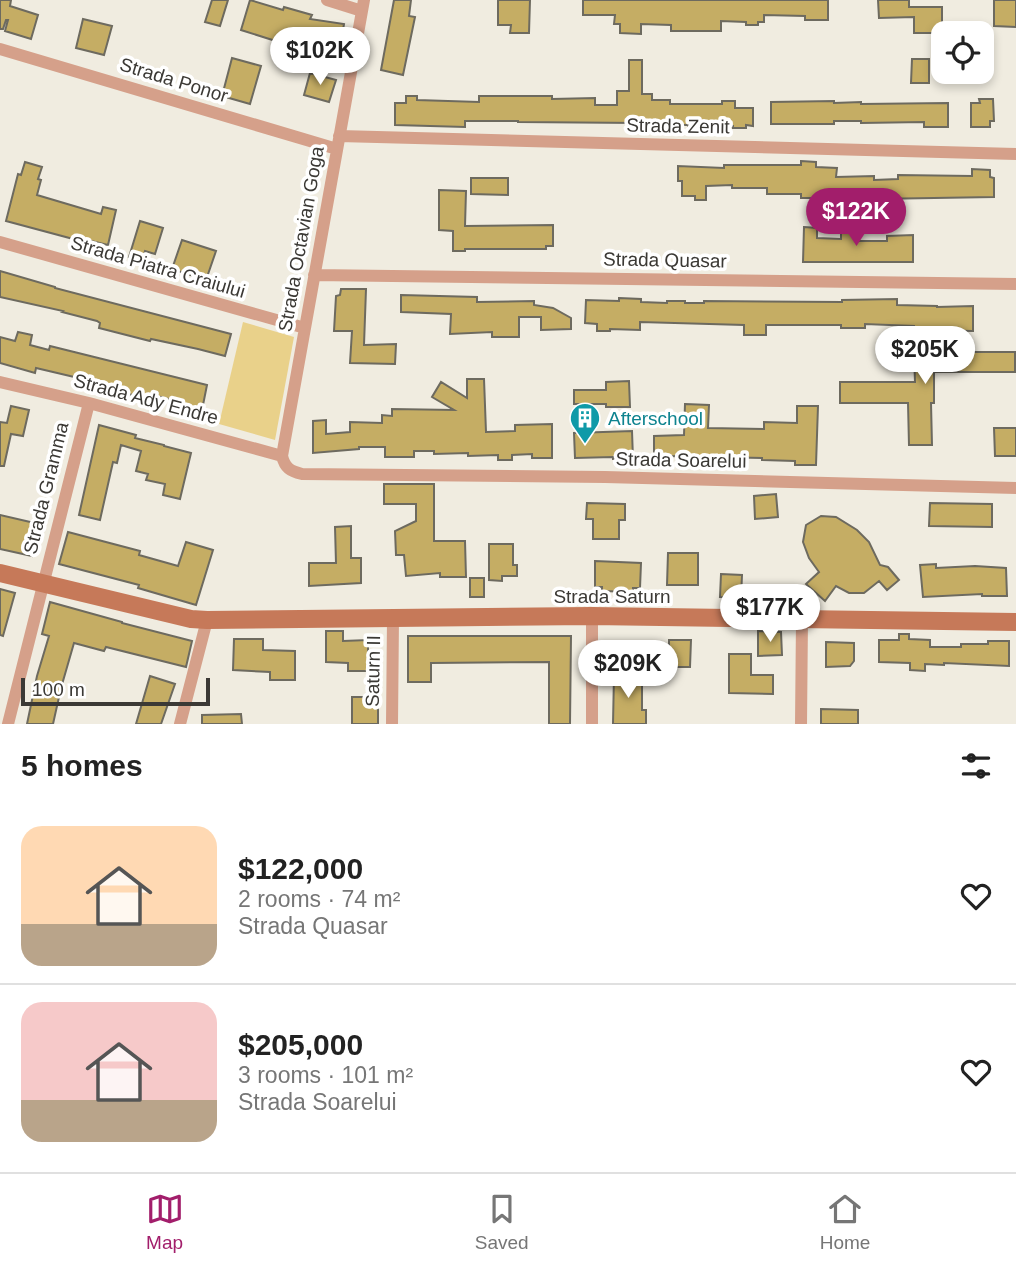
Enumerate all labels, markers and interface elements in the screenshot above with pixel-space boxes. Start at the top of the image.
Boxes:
map controls [931,21,994,84]
button: locate [931,21,994,84]
pin: $102K [271,28,369,87]
text: $102K [286,37,354,63]
street label: Strada Ponor [117,54,231,107]
street label: Strada Zenit [626,115,731,137]
street label: Strada Octavian Goga [274,144,328,333]
pin: $122K [807,188,905,248]
text: $122K [822,198,890,224]
street label: Strada Piatra Craiului [68,232,248,302]
street label: Strada Quasar [603,248,728,272]
pin: $205K [876,326,974,386]
text: $205K [891,336,959,362]
street label: Strada Ady Endre [71,370,221,428]
building icon: Afterschool [568,401,602,445]
place label: Afterschool [608,408,703,429]
street label: Strada Gramma [19,419,73,556]
street label: Strada Soarelui [615,448,747,472]
pin: $177K [721,584,819,644]
street label: Strada Saturn [553,586,671,607]
text: $177K [736,594,804,620]
street label: Saturn II [362,635,384,707]
pin: $209K [579,640,677,700]
text: $209K [594,650,662,676]
scale bar [21,675,210,707]
text: 100 m [32,679,85,700]
icon: filters [957,747,995,785]
text: 5 homes [21,749,143,782]
text: $122,000 [238,852,363,885]
icon: home [77,854,161,938]
icon: heart [957,877,995,915]
text: 2 rooms · 74 m² [238,886,400,912]
text: Strada Quasar [238,913,388,939]
text: $205,000 [238,1028,363,1061]
icon: home [77,1030,161,1114]
icon: heart [957,1053,995,1091]
text: 3 rooms · 101 m² [238,1062,413,1088]
text: Strada Soarelui [238,1089,397,1115]
tab: Map [146,1190,184,1254]
tab: Saved [475,1190,529,1254]
tab: Home [820,1190,870,1254]

